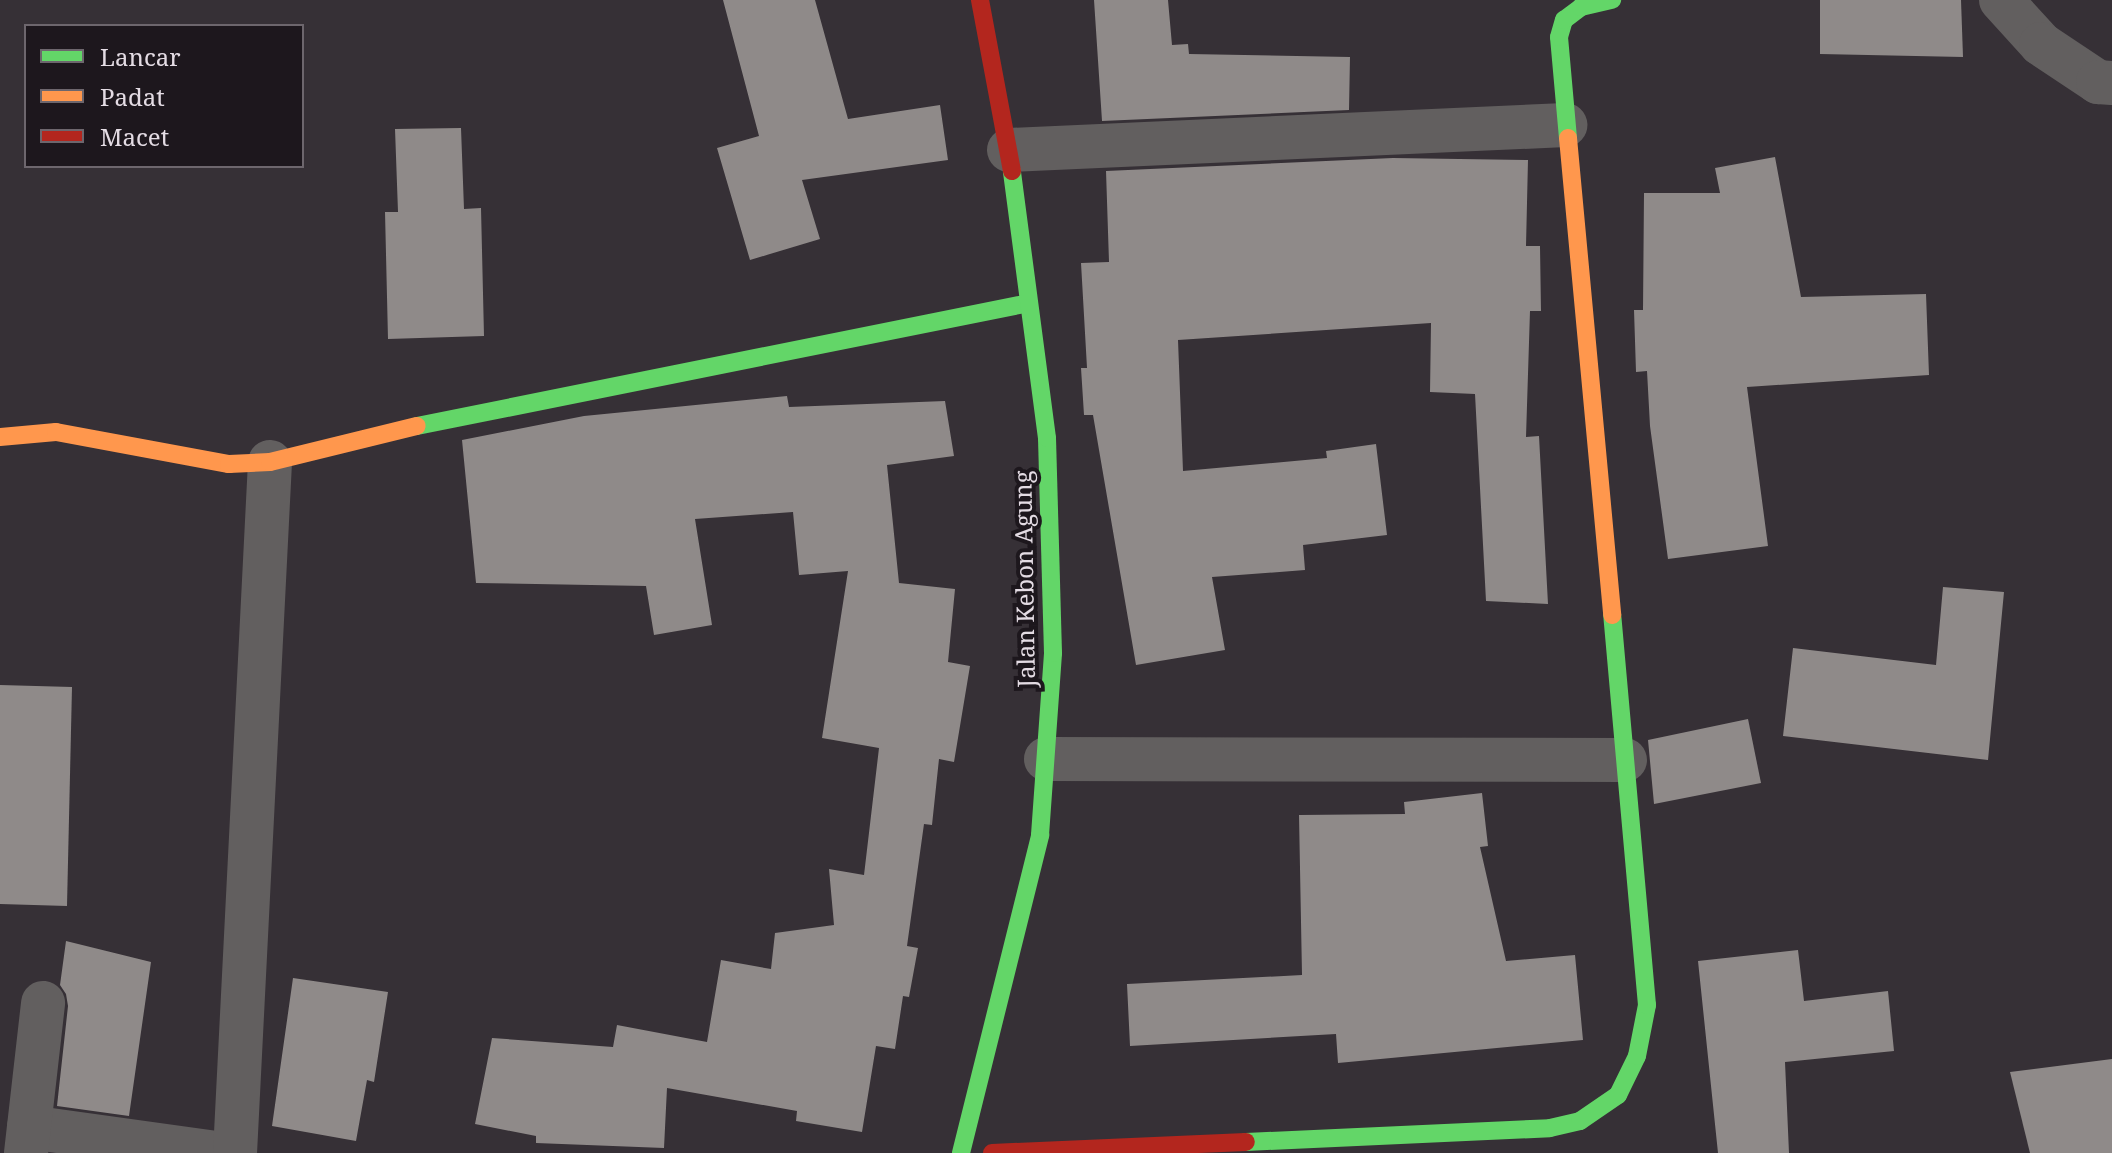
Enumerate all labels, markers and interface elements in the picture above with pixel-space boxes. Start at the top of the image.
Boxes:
legend [24,24,304,168]
text: Lancar [100,40,181,73]
text: Padat [100,80,165,113]
text: Macet [100,120,169,153]
street label: Jalan Kebon Agung [1008,470,1040,688]

